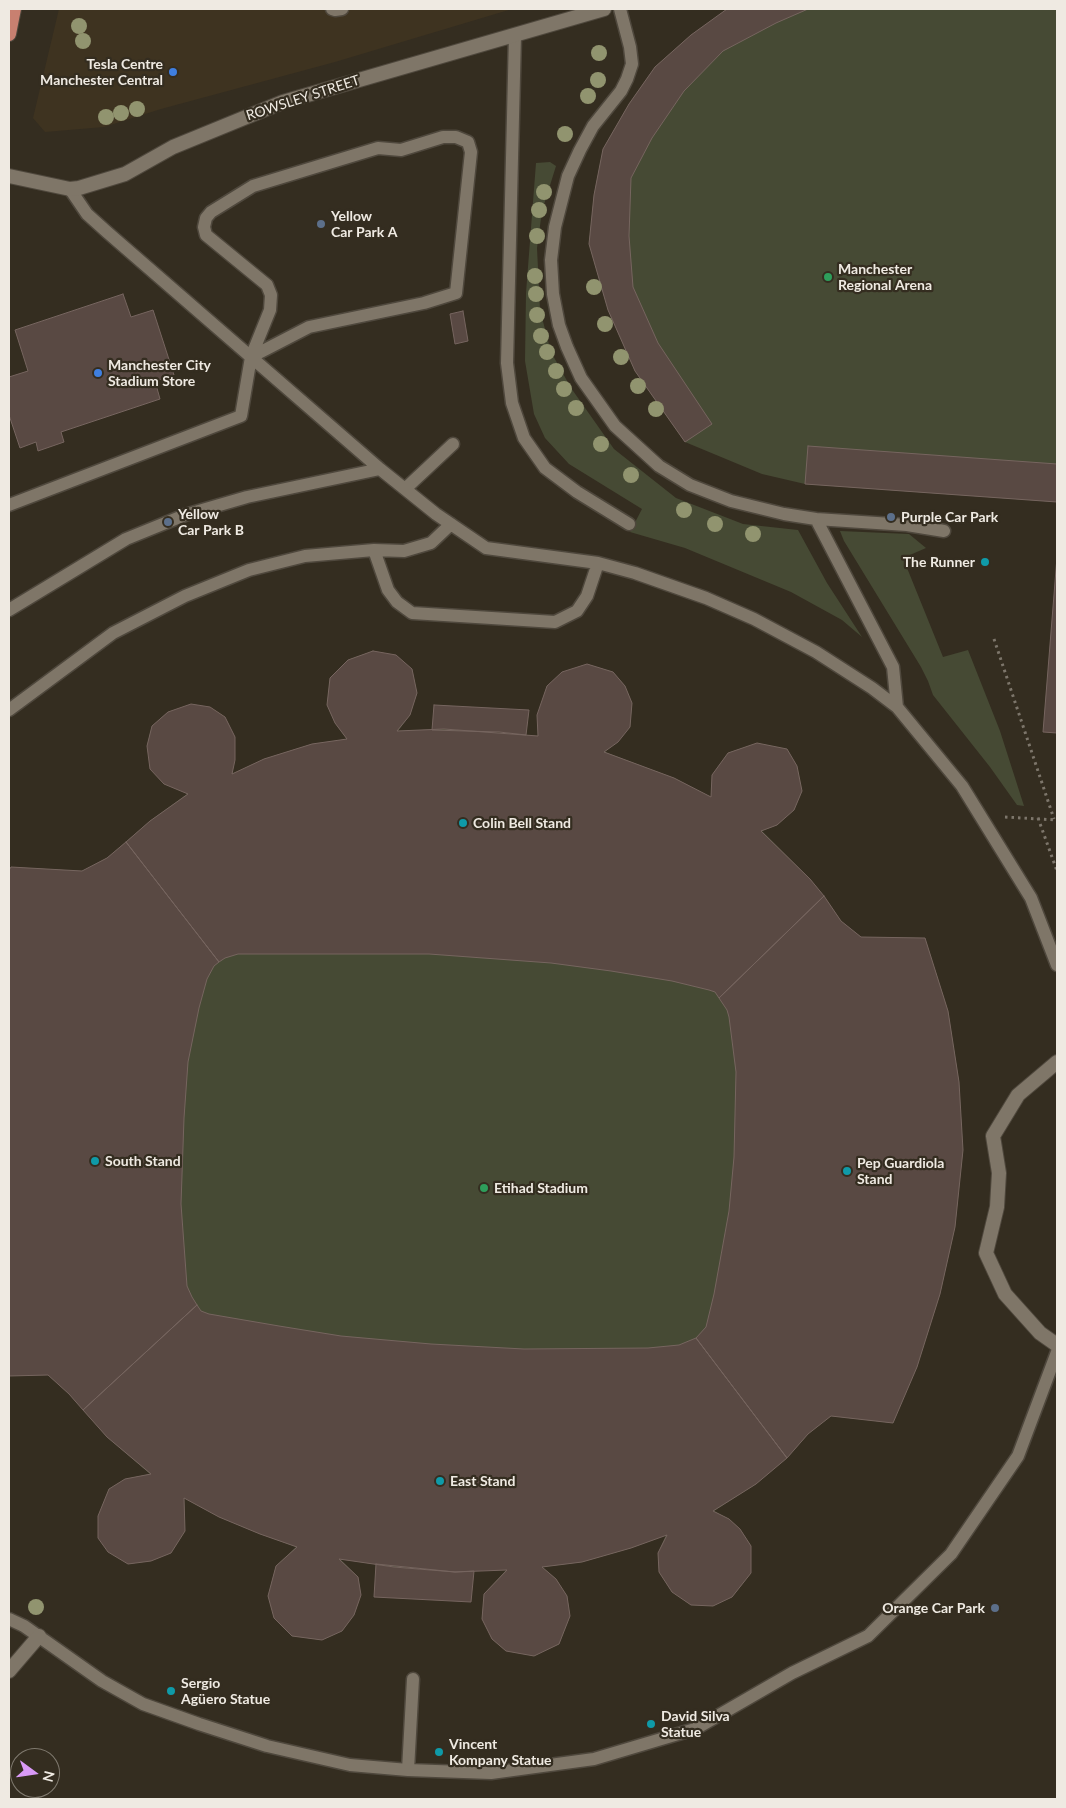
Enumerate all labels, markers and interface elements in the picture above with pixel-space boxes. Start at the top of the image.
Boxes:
place label: Tesla Centre Manchester Central [40,56,163,88]
marker: Tesla Centre Manchester Central [167,66,179,78]
street label: ROWSLEY STREET [244,72,362,124]
place label: Yellow Car Park A [331,208,397,240]
marker: Yellow Car Park A [315,218,327,230]
place label: Manchester Regional Arena [838,261,932,294]
marker: Manchester Regional Arena [822,271,834,283]
place label: Manchester City Stadium Store [108,357,211,390]
marker: Manchester City Stadium Store [92,367,104,379]
place label: Yellow Car Park B [178,506,244,538]
place label: Purple Car Park [901,509,998,525]
marker: Purple Car Park [885,511,897,523]
marker: Yellow Car Park B [162,516,174,528]
place label: The Runner [903,554,975,570]
marker: The Runner [979,556,991,568]
place label: Colin Bell Stand [473,815,571,831]
marker: Colin Bell Stand [457,817,469,829]
place label: South Stand [105,1153,181,1169]
marker: South Stand [89,1155,101,1167]
place label: Pep Guardiola Stand [857,1155,944,1188]
marker: Pep Guardiola Stand [841,1165,853,1177]
place label: Etihad Stadium [494,1180,588,1196]
marker: Etihad Stadium [478,1182,490,1194]
place label: East Stand [450,1473,515,1489]
marker: East Stand [434,1475,446,1487]
place label: Orange Car Park [882,1600,985,1616]
marker: Orange Car Park [989,1602,1001,1614]
place label: Sergio Agüero Statue [181,1675,270,1708]
marker: Sergio Agüero Statue [165,1685,177,1697]
place label: David Silva Statue [661,1708,730,1740]
marker: David Silva Statue [645,1718,657,1730]
place label: Vincent Kompany Statue [449,1736,552,1768]
marker: Vincent Kompany Statue [433,1746,445,1758]
north arrow [10,1748,60,1798]
text: N [40,1769,59,1784]

